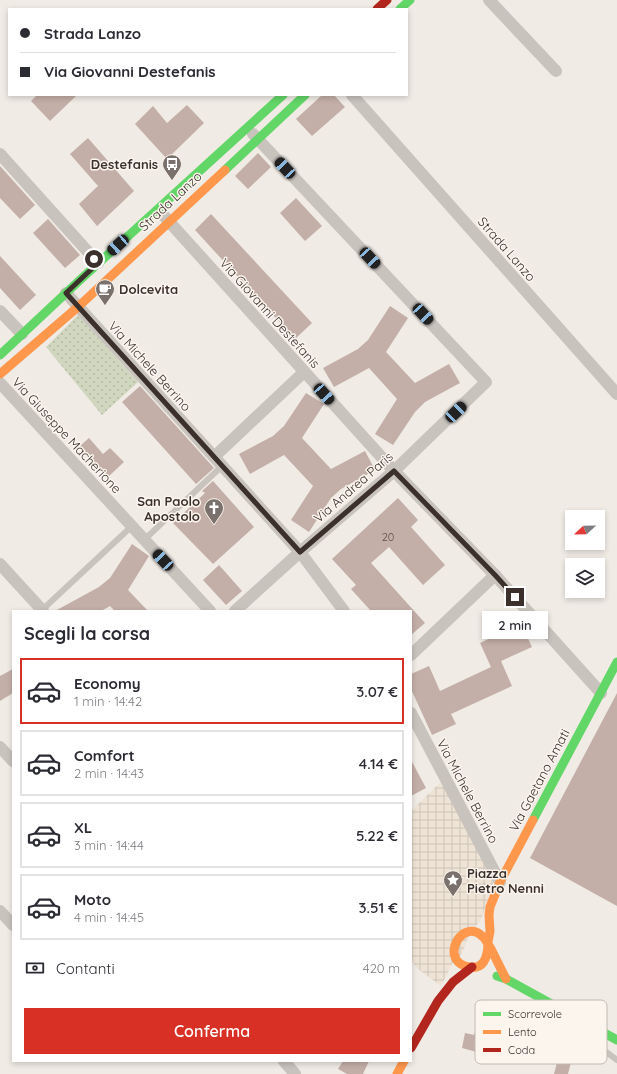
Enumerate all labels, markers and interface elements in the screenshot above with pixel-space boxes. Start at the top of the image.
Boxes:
text: Strada Lanzo [44,24,141,43]
text: Via Giovanni Destefanis [44,62,216,81]
bus stop icon: Destefanis [161,153,183,181]
car [272,155,298,181]
place label: Destefanis [91,156,158,172]
street label: Strada Lanzo [135,168,205,234]
street label: Strada Lanzo [475,214,539,285]
car [105,233,131,257]
car [357,245,383,271]
route start [85,250,103,268]
street label: Via Giovanni Destefanis [217,255,323,371]
cafe icon: Dolcevita [94,278,116,306]
place label: Dolcevita [119,281,178,297]
car [410,301,436,327]
street label: Via Michele Berrino [105,318,195,414]
street label: Via Giuseppe Macherione [9,374,125,496]
car [312,381,336,407]
car [443,399,469,425]
street label: Via Andrea Paris [310,448,396,526]
place label: San Paolo Apostolo [137,493,200,524]
church icon: San Paolo Apostolo [203,497,225,525]
north arrow [565,510,605,550]
map controls [565,510,605,598]
house number: 20 [382,530,394,544]
car [150,547,176,573]
button: layers [565,558,605,598]
route end [506,588,524,606]
callout: 2 min [482,611,548,639]
text: 2 min [498,617,532,633]
text: Scegli la corsa [24,622,150,645]
icon: car [26,673,62,709]
text: Economy [74,674,141,693]
text: 3.07 € [356,682,398,701]
text: 1 min · 14:42 [74,693,142,709]
street label: Via Gaetano Amati [505,726,573,834]
street label: Via Michele Berrino [434,736,502,846]
icon: car [26,745,62,781]
text: Comfort [74,746,135,765]
text: 4.14 € [359,754,398,773]
text: 2 min · 14:43 [74,765,144,781]
icon: car [26,817,62,853]
text: XL [74,818,92,837]
text: 5.22 € [356,826,398,845]
text: 3 min · 14:44 [74,837,144,853]
place label: Piazza Pietro Nenni [467,865,544,896]
place icon: Piazza Pietro Nenni [442,869,464,897]
icon: car [26,889,62,925]
text: Moto [74,890,111,909]
text: 3.51 € [359,898,398,917]
text: 4 min · 14:45 [74,909,144,925]
icon: cash [24,957,46,979]
text: Contanti [56,959,115,978]
text: 420 m [363,960,400,976]
legend [475,1000,607,1064]
text: Scorrevole [508,1007,562,1021]
button: Conferma [24,1008,400,1054]
text: Lento [508,1025,537,1039]
text: Coda [508,1043,535,1057]

